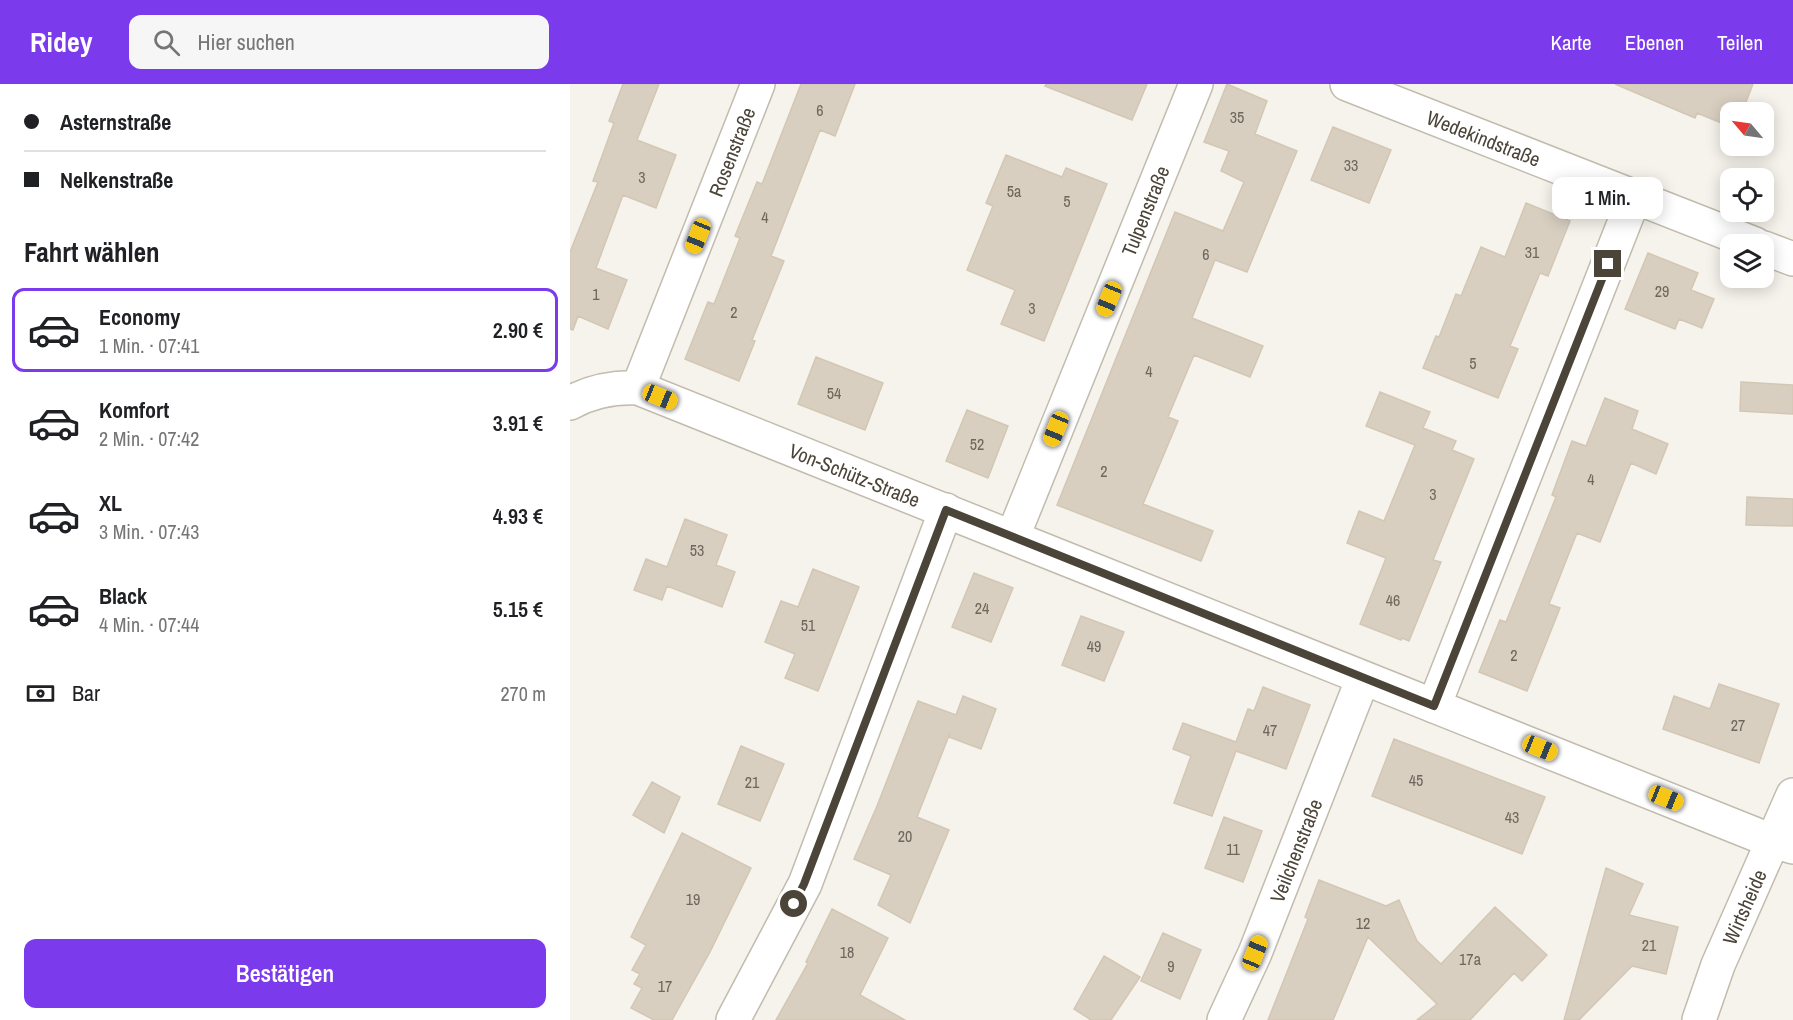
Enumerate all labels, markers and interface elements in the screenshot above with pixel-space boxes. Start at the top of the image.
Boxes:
search box [129,15,549,69]
text: Ridey [30,23,93,61]
icon: search [150,26,183,59]
text: Hier suchen [198,27,295,57]
text: Karte [1551,28,1592,57]
text: Ebenen [1625,28,1684,57]
text: Teilen [1717,28,1763,57]
house number: 6 [816,99,824,121]
north arrow [1720,102,1774,156]
map controls [1720,102,1774,288]
street label: Rosenstraße [701,103,761,200]
street label: Wedekindstraße [1423,103,1545,172]
house number: 35 [1230,106,1244,128]
text: Asternstraße [60,107,171,137]
house number: 33 [1344,154,1358,176]
street label: Tulpenstraße [1114,161,1175,260]
text: Nelkenstraße [60,165,173,195]
house number: 3 [638,166,646,188]
button: locate [1720,168,1774,222]
callout: 1 Min. [1552,177,1664,219]
house number: 5a [1007,180,1022,202]
text: 1 Min. [1584,184,1631,211]
house number: 5 [1063,190,1071,212]
house number: 4 [761,206,769,228]
car [683,216,713,256]
text: Fahrt wählen [24,234,160,270]
button: layers [1720,234,1774,288]
house number: 31 [1525,241,1540,263]
house number: 6 [1202,243,1210,265]
route end [1594,250,1621,277]
car [1094,279,1124,319]
house number: 29 [1655,280,1669,302]
house number: 1 [592,283,600,305]
house number: 3 [1028,297,1036,319]
house number: 2 [730,301,738,323]
text: Economy [99,302,180,332]
icon: car [27,303,81,357]
text: 2.90 € [493,315,543,345]
text: 1 Min. · 07:41 [99,332,199,359]
house number: 5 [1469,352,1477,374]
house number: 4 [1145,360,1153,382]
car [640,382,680,412]
house number: 54 [827,382,841,404]
text: Komfort [99,395,169,425]
icon: car [27,396,81,450]
text: 3.91 € [493,408,543,438]
car [1041,409,1071,449]
text: 2 Min. · 07:42 [99,425,199,452]
house number: 52 [970,433,984,455]
street label: Von-Schütz-Straße [785,436,924,513]
house number: 2 [1100,460,1108,482]
house number: 4 [1587,468,1595,490]
house number: 3 [1429,483,1437,505]
text: XL [99,488,122,518]
icon: car [27,489,81,543]
text: 4.93 € [493,501,543,531]
text: 3 Min. · 07:43 [99,518,199,545]
house number: 53 [690,539,704,561]
text: Black [99,581,147,611]
icon: car [27,582,81,636]
house number: 46 [1386,589,1400,611]
text: 5.15 € [493,594,543,624]
house number: 24 [975,597,989,619]
text: 4 Min. · 07:44 [99,611,199,638]
house number: 51 [801,614,816,636]
house number: 49 [1087,635,1101,657]
house number: 2 [1510,644,1518,666]
icon: cash [24,677,57,710]
text: Bar [72,678,100,708]
text: 270 m [500,680,546,707]
house number: 27 [1731,714,1745,736]
house number: 47 [1263,719,1277,741]
car [1520,733,1560,763]
house number: 45 [1409,769,1423,791]
house number: 21 [745,771,760,793]
car [1646,783,1686,813]
street label: Veilchenstraße [1263,795,1328,906]
house number: 43 [1505,806,1519,828]
house number: 20 [898,825,912,847]
house number: 11 [1226,838,1241,860]
street label: Wirtsheide [1715,865,1772,948]
house number: 19 [686,888,700,910]
route start [780,890,807,917]
house number: 12 [1356,912,1370,934]
car [1240,933,1270,973]
house number: 21 [1642,934,1657,956]
button: Bestätigen [24,939,546,1008]
house number: 18 [840,941,854,963]
house number: 17a [1459,948,1482,970]
house number: 9 [1167,955,1175,977]
house number: 17 [658,975,672,997]

